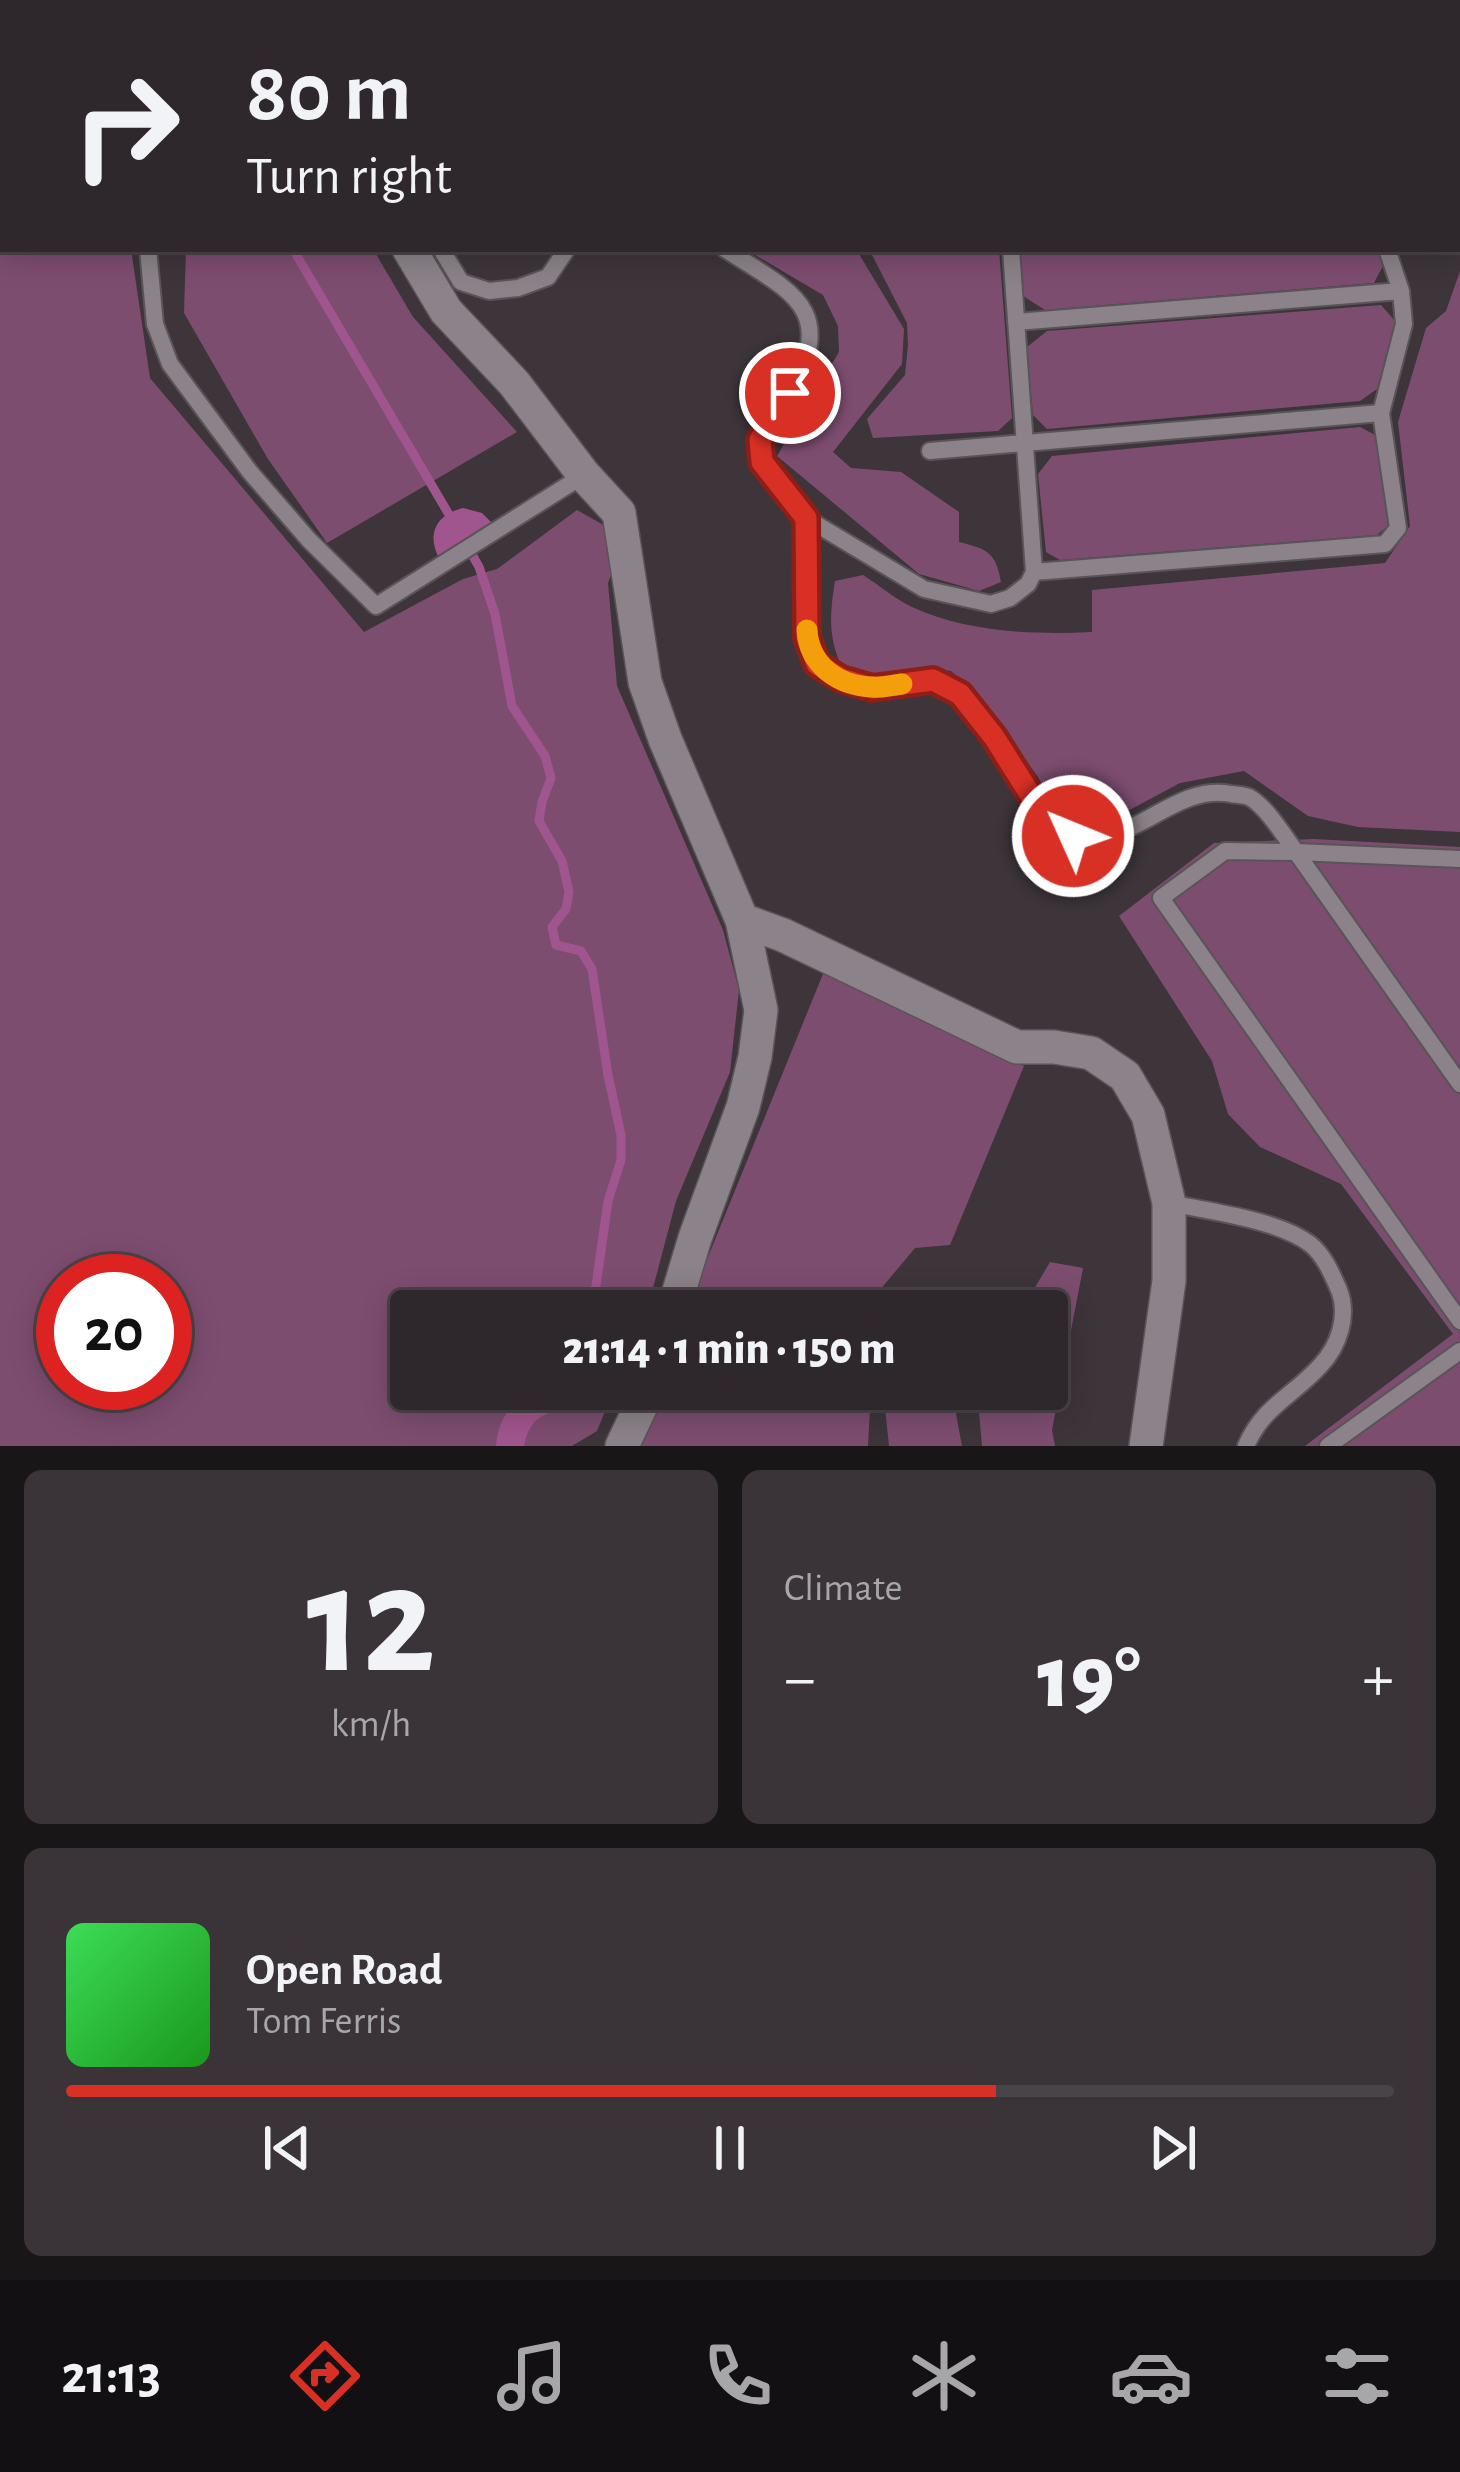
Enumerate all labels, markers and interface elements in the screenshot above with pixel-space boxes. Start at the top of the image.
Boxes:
icon: right [48,48,204,204]
text: 80 m [246,52,412,136]
text: Turn right [246,150,452,204]
pin [739,342,841,444]
icon: arrive [757,360,823,426]
position arrow [1010,773,1136,899]
speed limit sign: 20 [36,1254,192,1410]
text: 21:14 · 1 min · 150 m [562,1327,896,1372]
text: 12 [306,1545,436,1701]
text: Climate [784,1569,902,1608]
text: 19° [1037,1634,1141,1724]
text: − [784,1646,816,1712]
text: + [1362,1646,1394,1712]
text: km/h [331,1705,411,1744]
text: Open Road [246,1948,443,1993]
text: Tom Ferris [246,2002,402,2041]
icon: previous [254,2115,320,2181]
icon: pause [697,2115,763,2181]
icon: next [1140,2115,1206,2181]
icon: directions [283,2334,367,2418]
icon: music [490,2334,574,2418]
icon: phone [696,2334,780,2418]
icon: climate [902,2334,986,2418]
icon: car [1109,2334,1193,2418]
icon: filters [1315,2334,1399,2418]
text: 21:13 [61,2349,161,2403]

